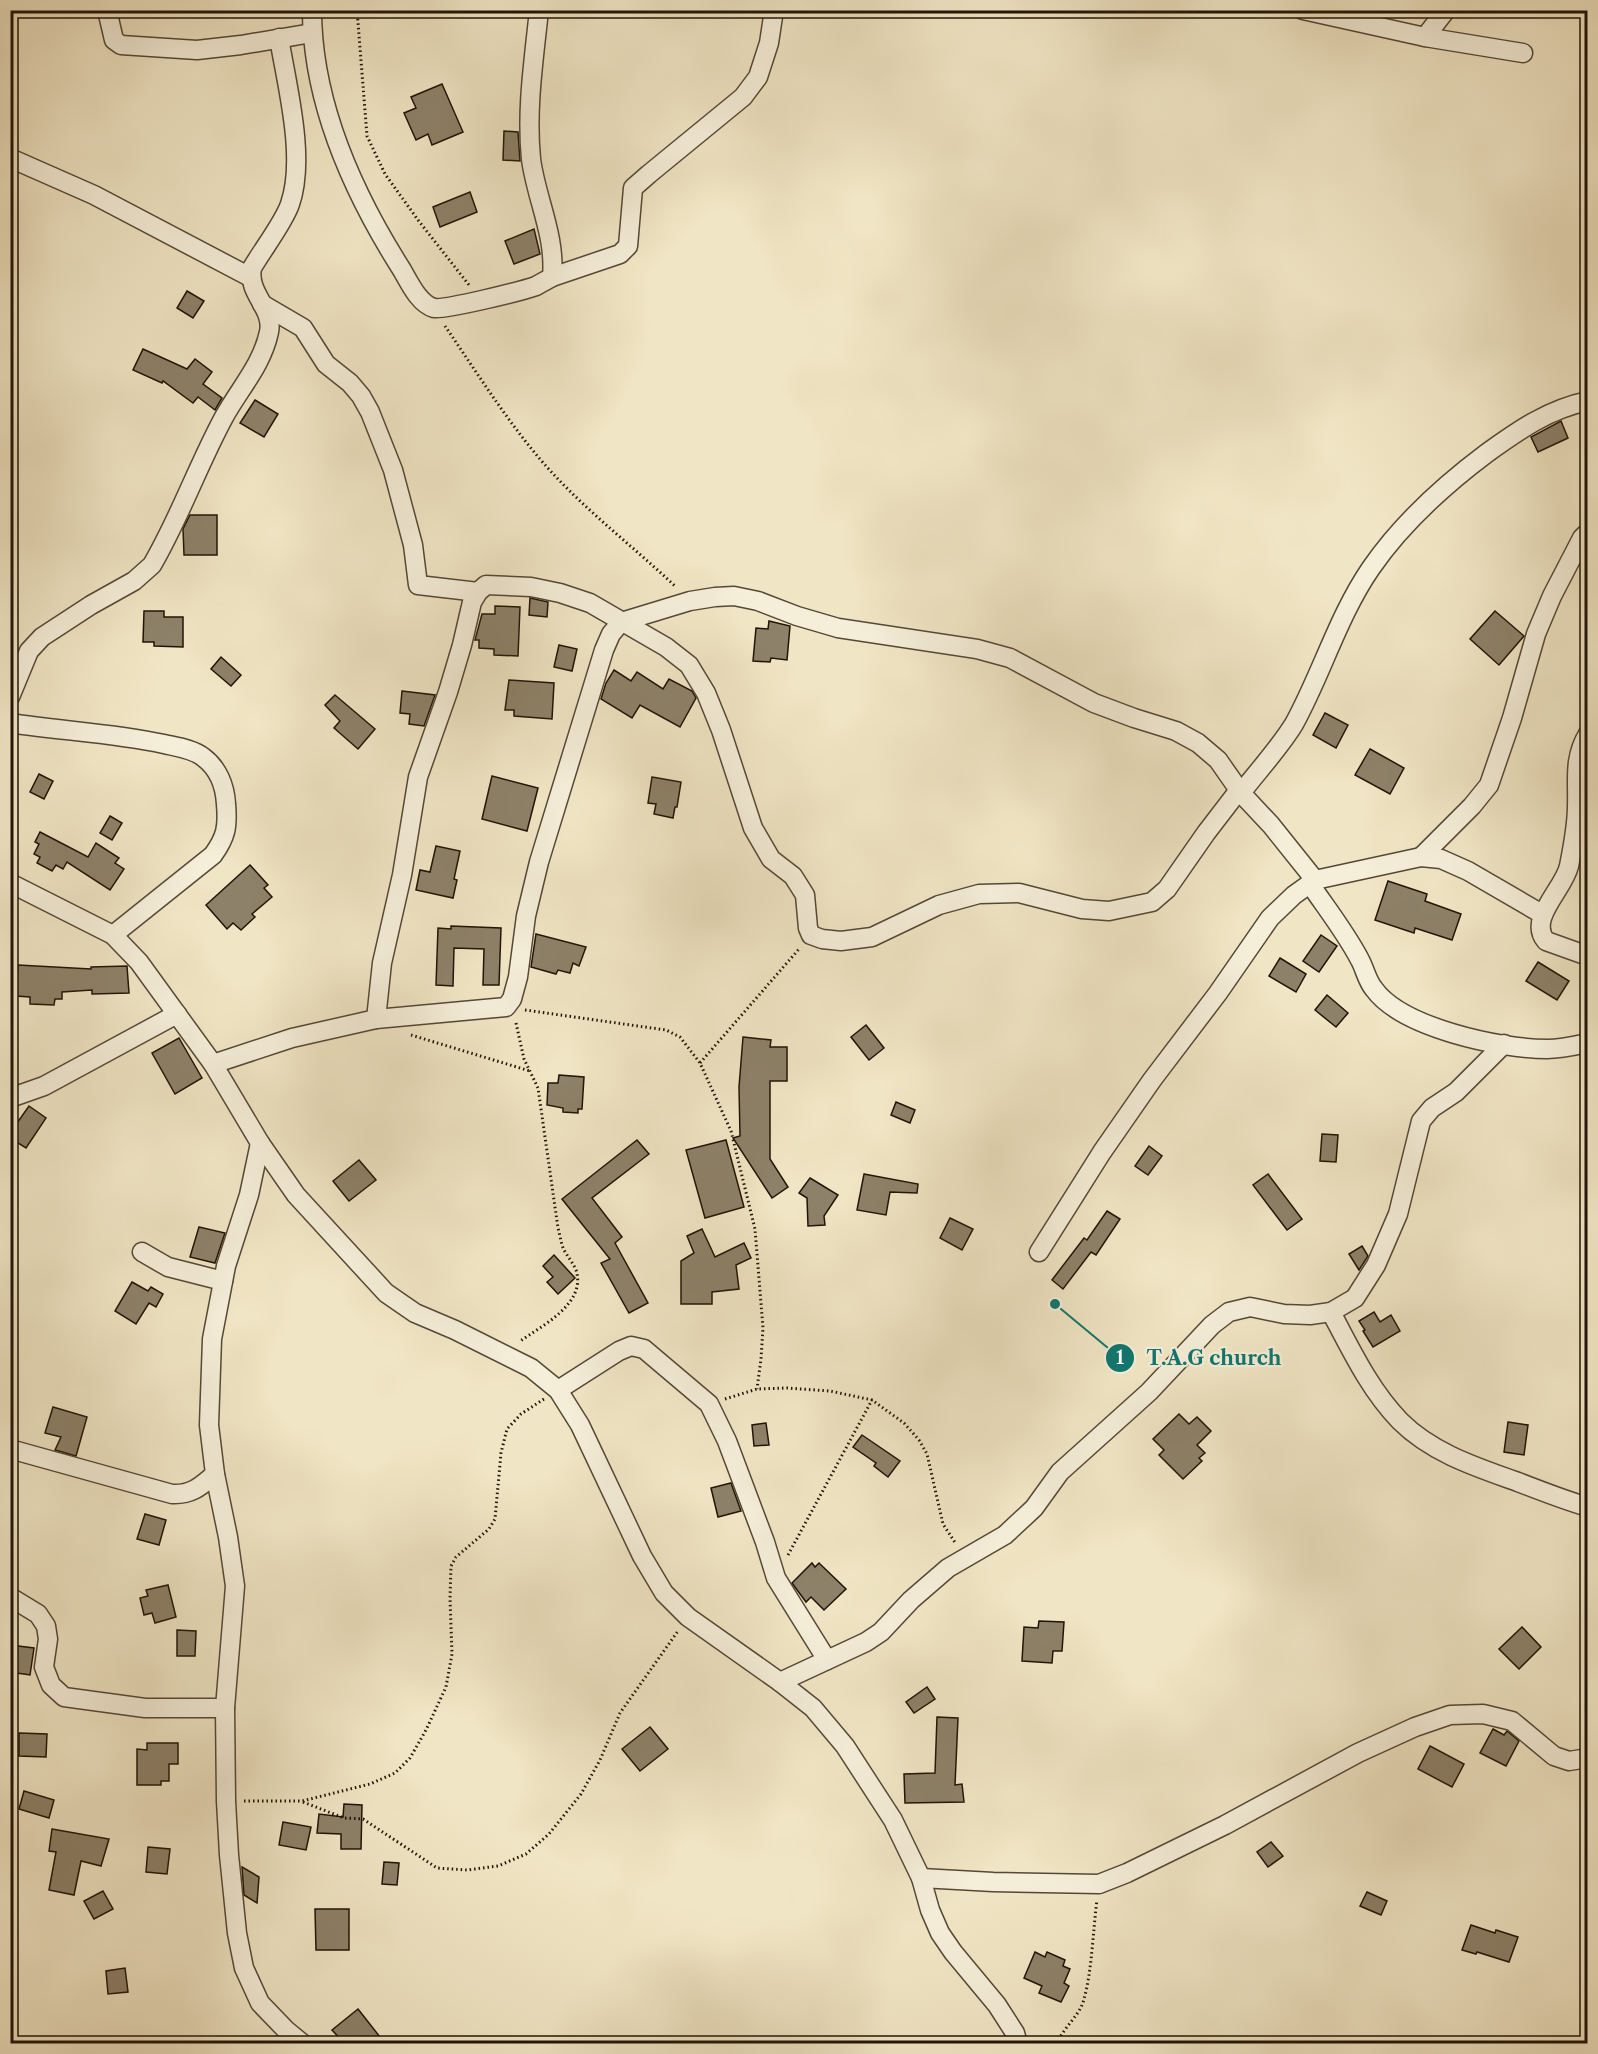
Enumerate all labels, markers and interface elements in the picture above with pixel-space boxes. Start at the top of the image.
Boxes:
callout: T.A.G church [1105,1339,1293,1377]
text: T.A.G church [1147,1346,1282,1370]
text: 1 [1116,1347,1124,1369]

